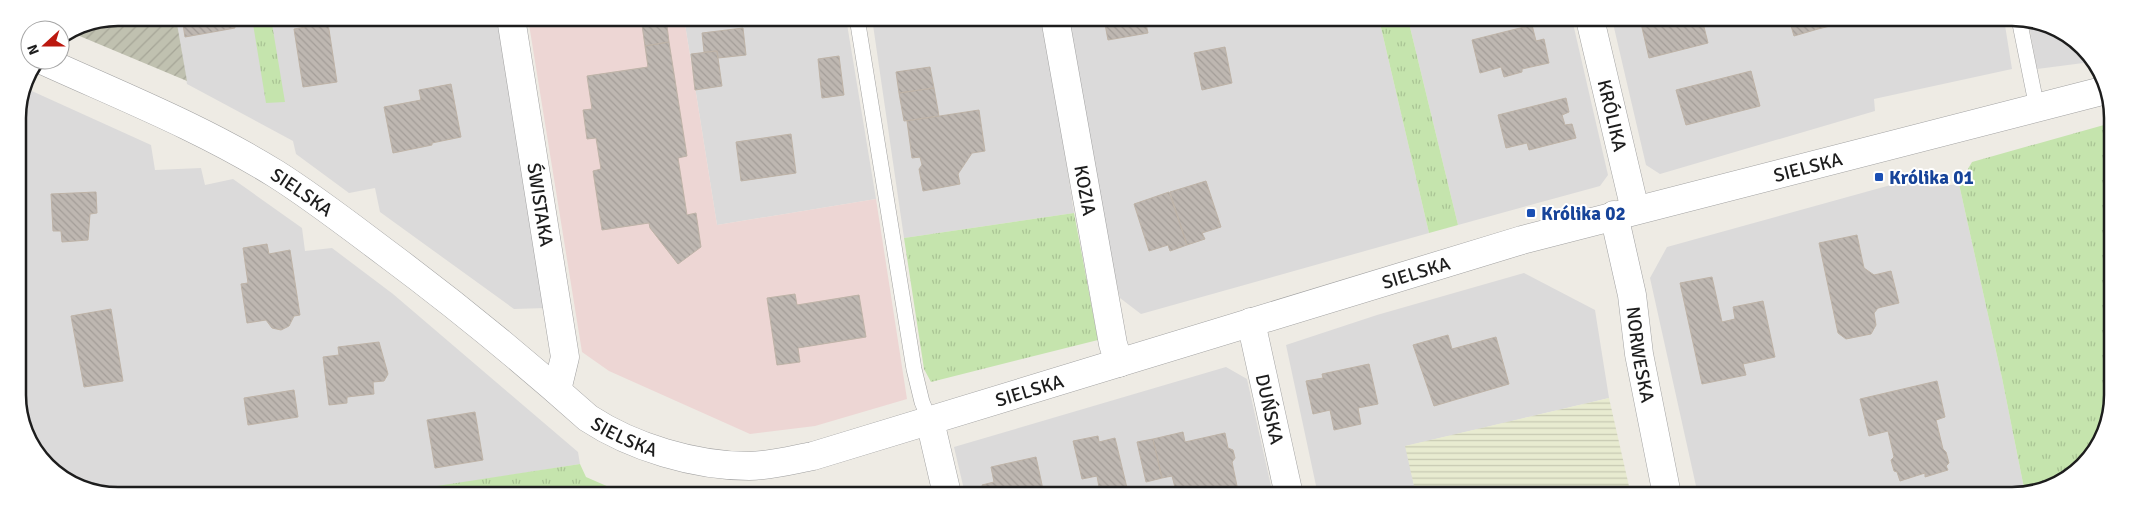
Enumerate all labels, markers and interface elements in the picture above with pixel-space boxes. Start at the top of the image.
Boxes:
north arrow [20,20,70,70]
text: N [24,42,43,57]
street label: KRÓLIKA [1592,77,1632,154]
street label: SIELSKA [1771,147,1845,188]
street label: ŚWISTAKA [521,161,558,249]
street label: SIELSKA [266,163,338,222]
street label: KOZIA [1068,163,1101,218]
place label: Królika 01 [1889,166,1974,190]
marker: Królika 01 [1873,171,1885,183]
place label: Królika 02 [1541,202,1626,226]
marker: Królika 02 [1525,207,1537,219]
street label: SIELSKA [1379,252,1453,295]
street label: NORWESKA [1620,305,1659,405]
street label: SIELSKA [993,369,1067,413]
street label: DUŃSKA [1250,372,1289,447]
street label: SIELSKA [586,412,661,463]

